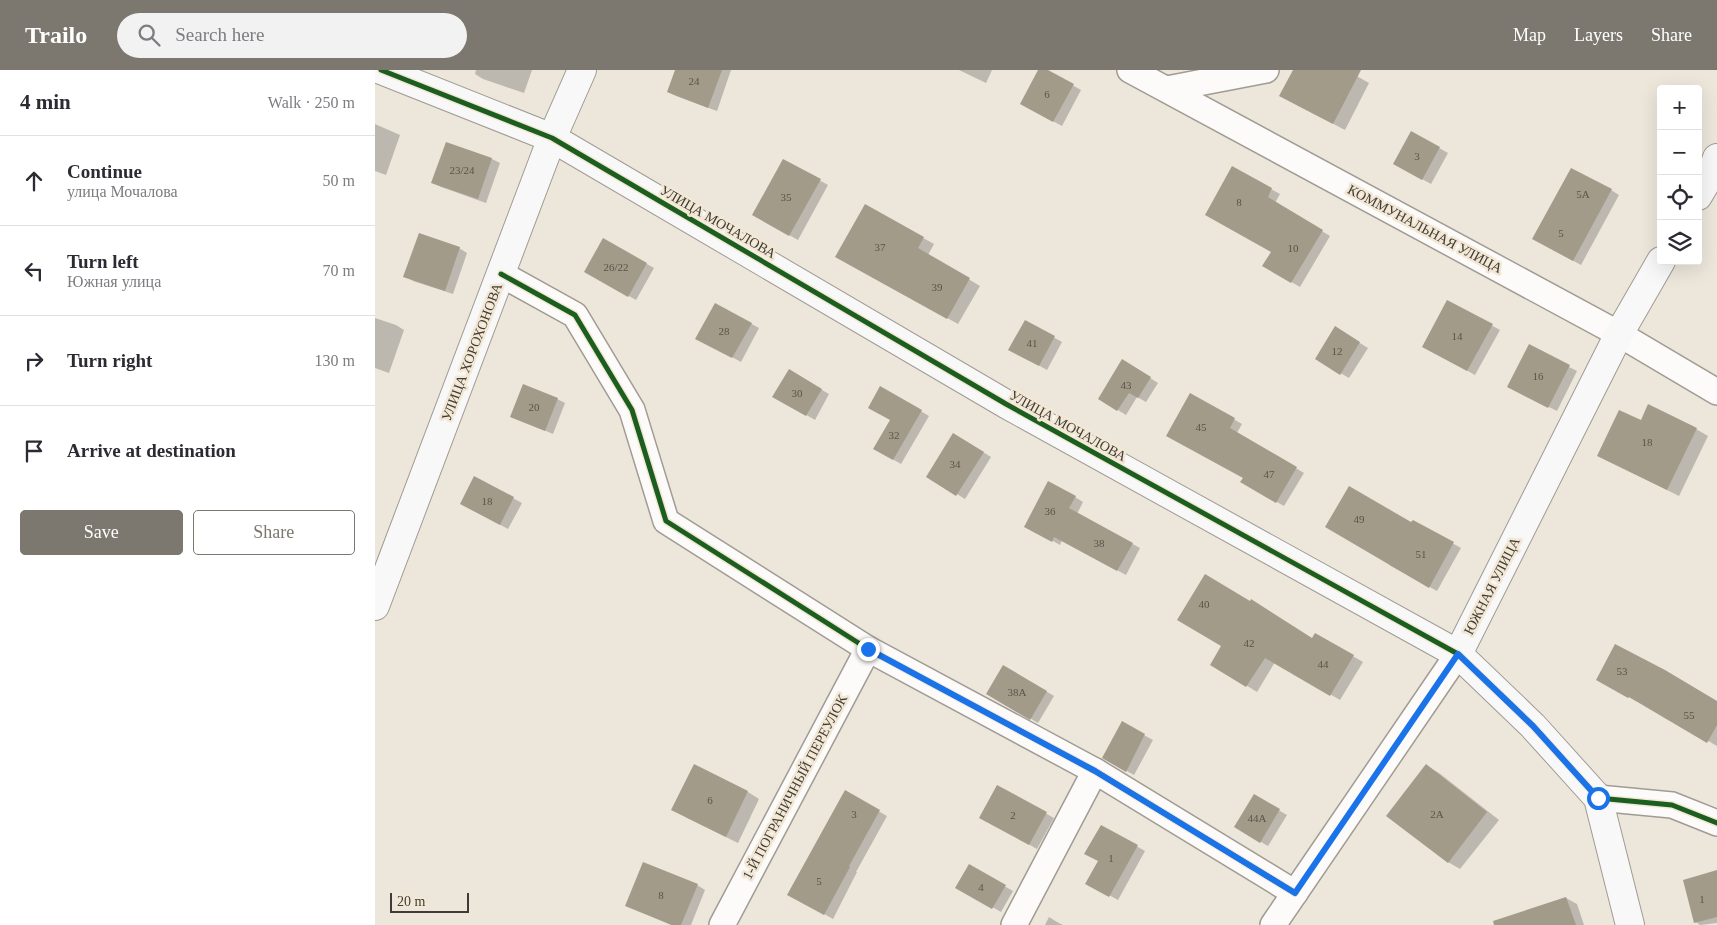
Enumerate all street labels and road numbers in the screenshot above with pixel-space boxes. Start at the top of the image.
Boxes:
street label: КОММУНАЛЬНАЯ УЛИЦА [1345,182,1506,277]
street label: УЛИЦА МОЧАЛОВА [657,183,779,262]
street label: УЛИЦА ХОРОХОНОВА [439,280,506,423]
street label: УЛИЦА МОЧАЛОВА [1007,388,1130,465]
street label: ЮЖНАЯ УЛИЦА [1461,534,1523,637]
street label: 1-Й ПОГРАНИЧНЫЙ ПЕРЕУЛОК [739,691,851,882]

